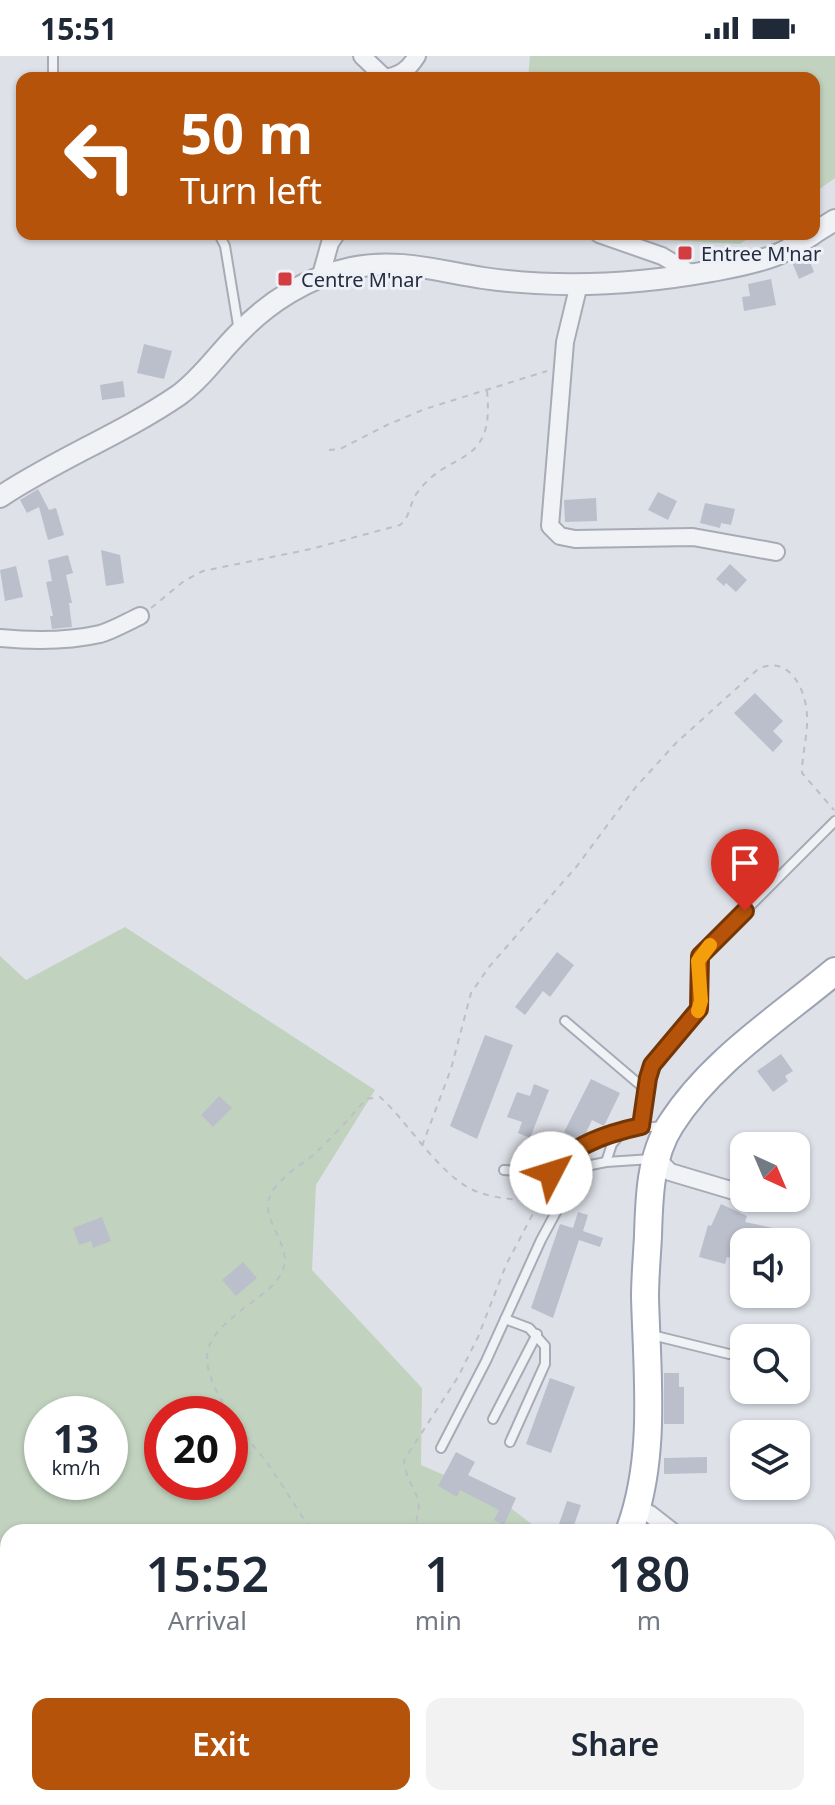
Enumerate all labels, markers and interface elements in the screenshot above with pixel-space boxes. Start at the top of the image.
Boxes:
text: 15:51 [40,8,117,49]
text: 50 m [180,94,313,170]
icon: left [48,104,152,208]
text: Turn left [180,166,322,215]
place label: Entree M'nar [701,240,821,267]
marker: Entree M'nar [676,244,694,262]
place label: Centre M'nar [301,266,423,293]
marker: Centre M'nar [276,270,294,288]
pin [711,829,779,911]
icon: arrive [723,841,767,885]
position arrow [509,1131,593,1215]
north arrow [730,1132,810,1212]
map controls [730,1132,810,1500]
button: sound [730,1228,810,1308]
button: search [730,1324,810,1404]
speed limit sign: 20 [144,1396,248,1500]
text: 13 [53,1410,99,1465]
button: layers [730,1420,810,1500]
text: km/h [51,1454,101,1481]
text: 15:52 [146,1541,269,1606]
text: 1 [425,1541,452,1606]
text: 180 [608,1541,690,1606]
text: Arrival [168,1602,247,1638]
text: min [415,1602,462,1638]
text: m [637,1602,661,1638]
button: Exit [32,1698,410,1790]
button: Share [426,1698,804,1790]

